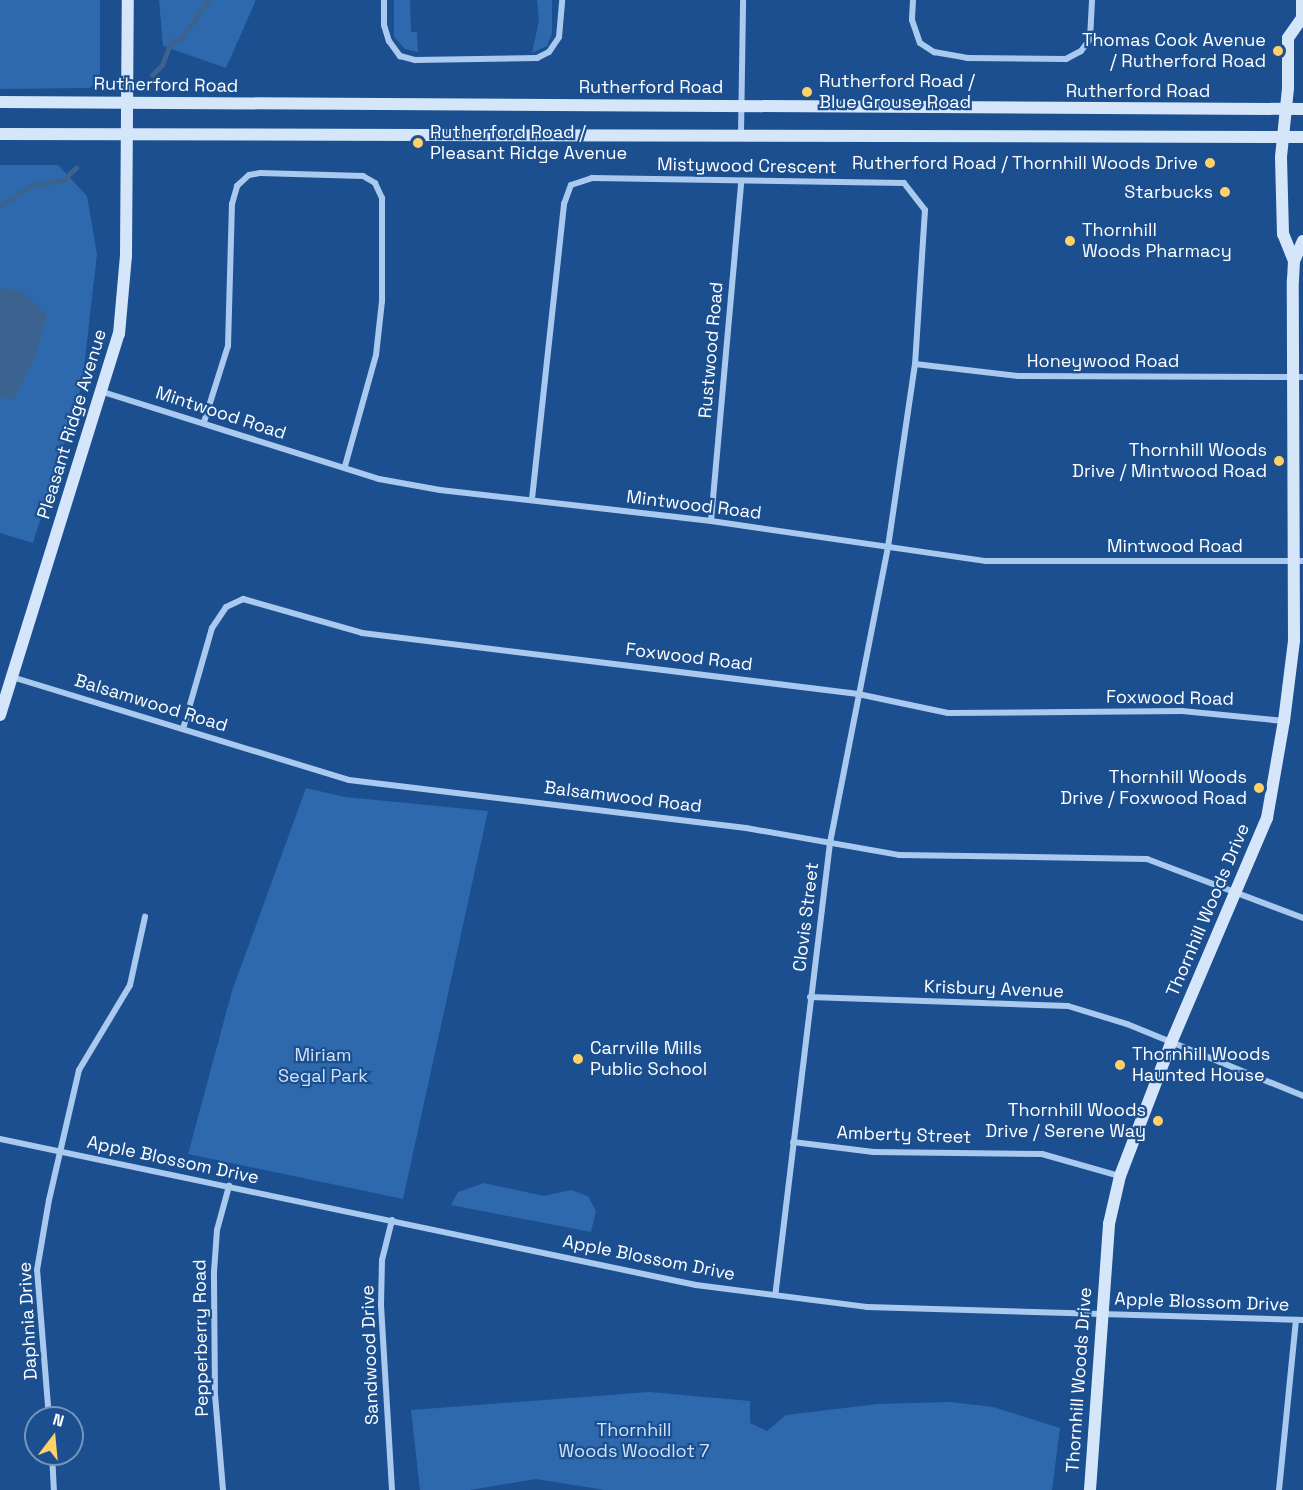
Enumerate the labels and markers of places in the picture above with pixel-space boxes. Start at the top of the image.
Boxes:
place label: Thomas Cook Avenue / Rutherford Road [1082,30,1266,72]
marker: Thomas Cook Avenue / Rutherford Road [1271,44,1285,58]
place label: Rutherford Road / Blue Grouse Road [819,71,975,113]
marker: Rutherford Road / Blue Grouse Road [800,85,814,99]
place label: Rutherford Road / Pleasant Ridge Avenue [430,122,627,164]
marker: Rutherford Road / Pleasant Ridge Avenue [411,136,425,150]
place label: Rutherford Road / Thornhill Woods Drive [851,152,1198,174]
marker: Rutherford Road / Thornhill Woods Drive [1203,156,1217,170]
place label: Starbucks [1124,181,1213,203]
marker: Starbucks [1218,185,1232,199]
place label: Thornhill Woods Pharmacy [1082,220,1232,262]
marker: Thornhill Woods Pharmacy [1063,234,1077,248]
place label: Thornhill Woods Drive / Mintwood Road [1072,440,1267,482]
marker: Thornhill Woods Drive / Mintwood Road [1272,454,1286,468]
place label: Thornhill Woods Drive / Foxwood Road [1060,767,1247,810]
marker: Thornhill Woods Drive / Foxwood Road [1252,781,1266,795]
place label: Carrville Mills Public School [590,1038,707,1080]
place label: Thornhill Woods Haunted House [1132,1044,1270,1086]
marker: Carrville Mills Public School [571,1052,585,1066]
marker: Thornhill Woods Haunted House [1113,1058,1127,1072]
place label: Thornhill Woods Drive / Serene Way [985,1100,1146,1142]
marker: Thornhill Woods Drive / Serene Way [1151,1114,1165,1128]

